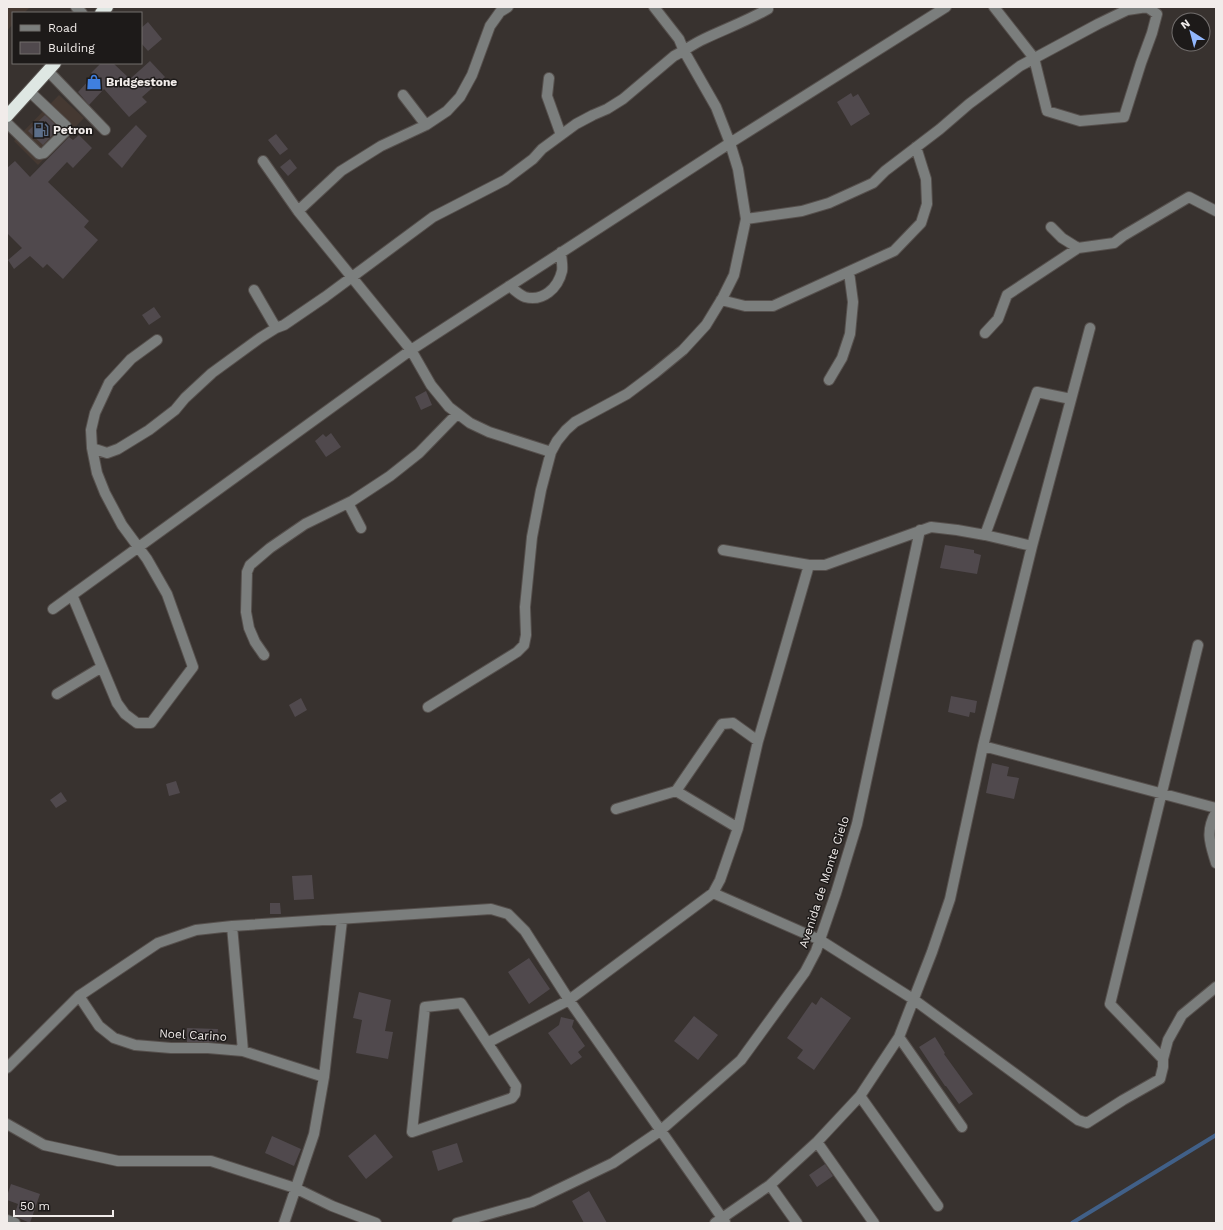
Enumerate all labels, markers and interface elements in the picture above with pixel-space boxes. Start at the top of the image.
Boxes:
legend [12,12,142,64]
north arrow [1171,12,1211,52]
text: N [1178,17,1193,32]
text: Road [48,21,77,35]
text: Building [48,41,95,55]
shop icon: Bridgestone [85,73,103,91]
place label: Bridgestone [106,75,177,89]
fuel station icon: Petron [32,121,50,139]
place label: Petron [53,123,93,137]
street label: Avenida de Monte Cielo [796,814,852,950]
street label: Noel Carino [159,1026,227,1044]
scale bar [14,1192,113,1218]
text: 50 m [20,1199,50,1213]

